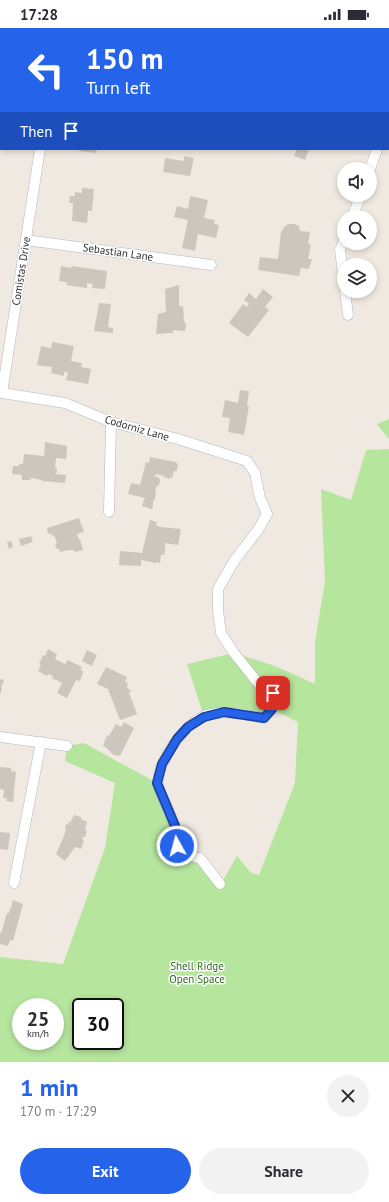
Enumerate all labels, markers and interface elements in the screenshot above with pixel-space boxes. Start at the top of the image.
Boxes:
text: 17:28 [20,5,58,24]
text: 150 m [86,40,163,77]
icon: left [20,44,72,96]
text: Turn left [86,76,151,99]
icon: arrive [60,120,82,142]
text: Then [20,122,52,141]
map controls [337,162,377,298]
button: sound [337,162,377,202]
button: search [337,210,377,250]
street label: Comistas Drive [9,235,33,307]
street label: Sebastian Lane [82,240,155,264]
button: layers [337,258,377,298]
street label: Codorniz Lane [103,412,171,444]
pin [256,676,290,710]
icon: arrive [262,682,284,704]
position arrow [156,825,198,867]
park label: Shell Ridge Open Space [169,959,225,986]
speed limit sign: 30 [72,998,124,1050]
text: 25 [27,1006,49,1032]
text: km/h [27,1027,49,1040]
text: 1 min [20,1072,79,1103]
button: close [327,1075,369,1117]
text: 170 m · 17:29 [20,1103,97,1120]
button: Exit [20,1148,191,1194]
button: Share [199,1148,369,1194]

